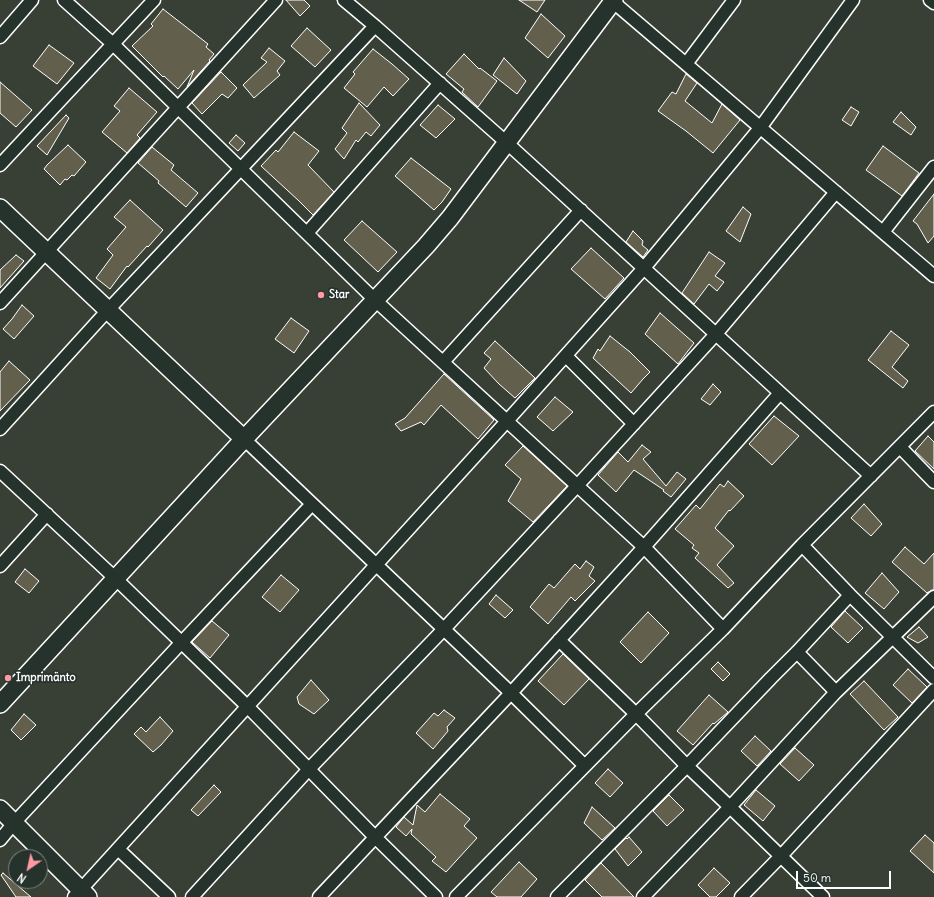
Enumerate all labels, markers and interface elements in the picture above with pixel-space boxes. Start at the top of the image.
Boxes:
place label: Star [329,288,349,302]
marker: Star [316,290,326,300]
place label: Imprimänto [16,671,76,685]
marker: Imprimänto [3,673,13,683]
north arrow [8,849,48,889]
scale bar [798,863,893,889]
text: N [15,870,29,886]
text: 50 m [803,870,831,885]

